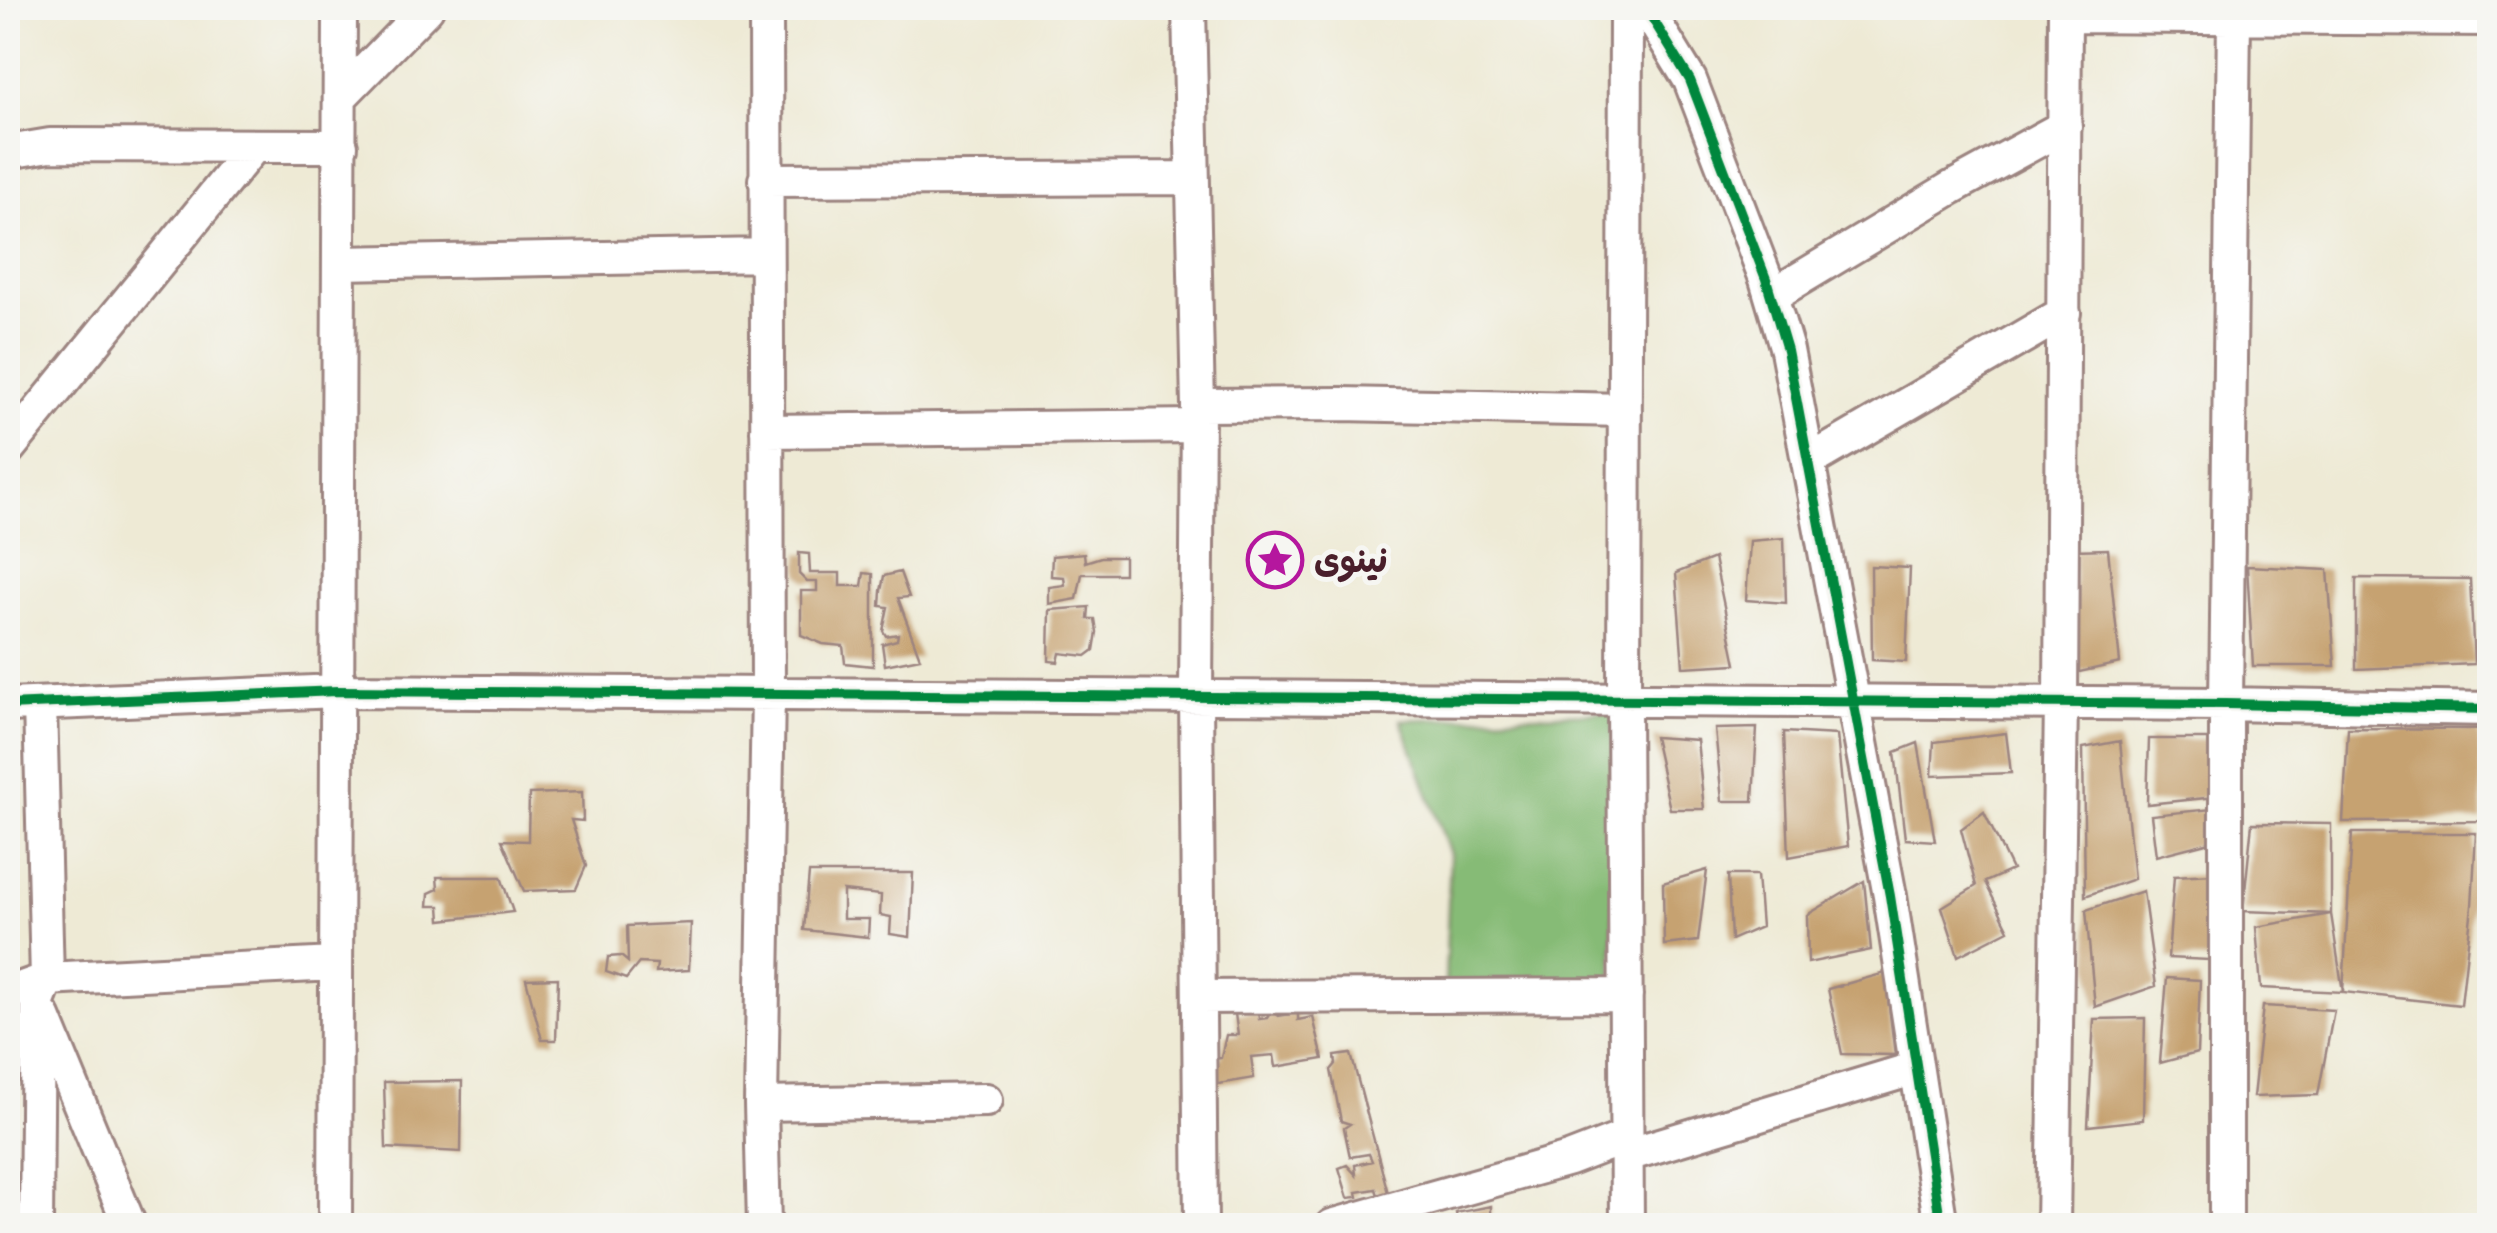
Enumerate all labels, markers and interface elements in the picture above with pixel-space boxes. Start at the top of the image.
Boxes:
place icon: نينوى [1245,530,1305,590]
place label: نينوى [1314,538,1388,589]

